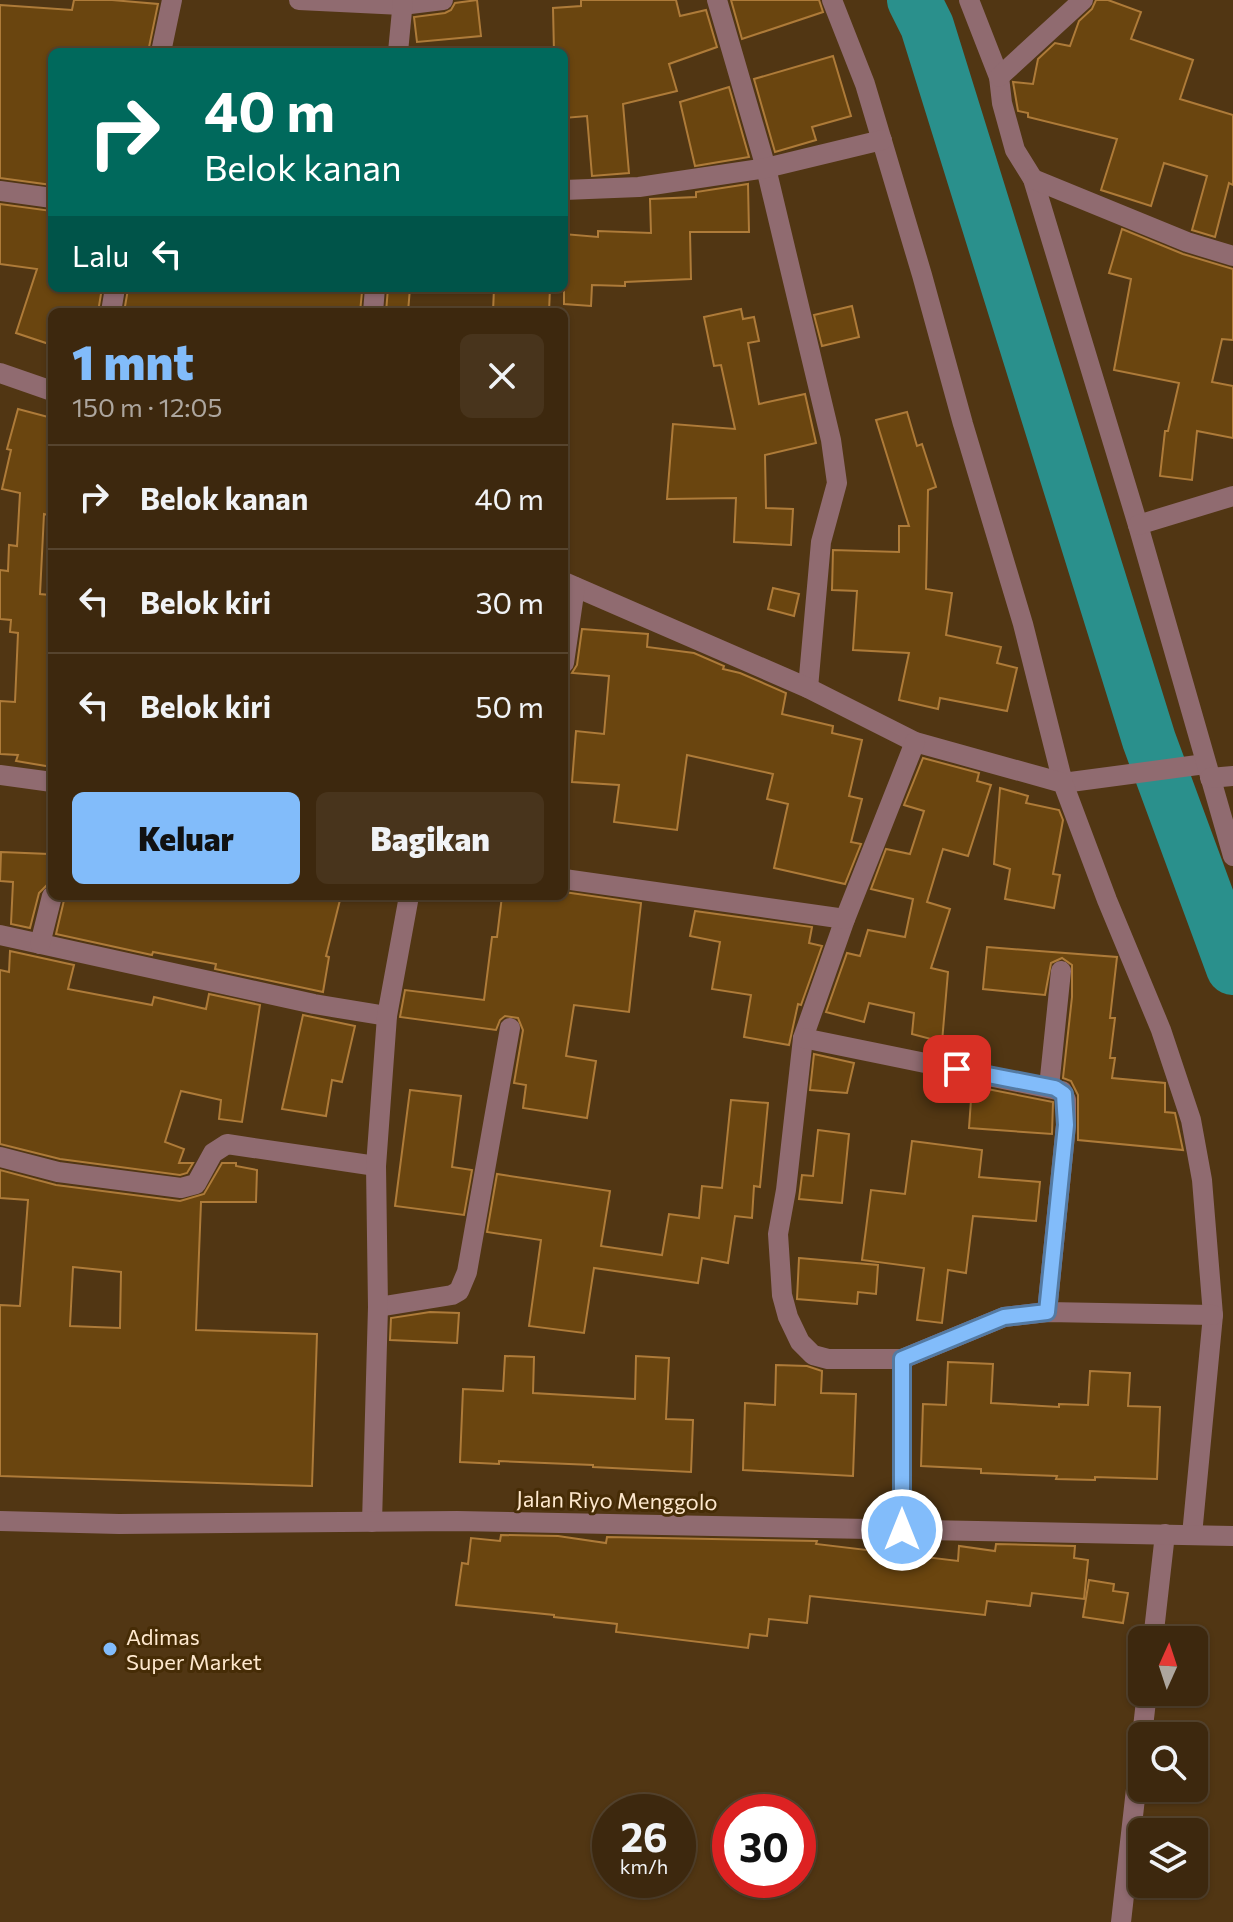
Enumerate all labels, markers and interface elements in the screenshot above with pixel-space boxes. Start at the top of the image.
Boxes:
text: 40 m [204,75,335,144]
icon: right [72,80,176,184]
text: Belok kanan [204,144,402,188]
icon: left [145,232,189,276]
text: Lalu [72,236,129,273]
text: 1 mnt [72,331,194,390]
button: close [460,334,544,418]
text: 150 m · 12:05 [72,391,222,422]
icon: right [72,475,116,519]
text: Belok kanan [140,479,308,516]
text: 40 m [475,479,544,516]
icon: left [72,579,116,623]
text: Belok kiri [140,583,271,620]
text: 30 m [475,583,544,620]
icon: left [72,683,116,727]
text: Belok kiri [140,687,271,724]
text: 50 m [475,687,544,724]
button: Keluar [72,792,300,884]
button: Bagikan [316,792,544,884]
pin [923,1035,991,1103]
icon: arrive [935,1047,979,1091]
street label: Jalan Riyo Menggolo [516,1485,718,1515]
position arrow [860,1488,944,1572]
place label: Adimas Super Market [126,1623,262,1675]
north arrow [1128,1626,1208,1706]
map controls [1128,1626,1208,1898]
marker: Adimas Super Market [101,1640,119,1658]
button: search [1128,1722,1208,1802]
speed limit sign: 30 [712,1794,816,1898]
text: 26 [620,1811,668,1860]
button: layers [1128,1818,1208,1898]
text: km/h [620,1854,668,1878]

